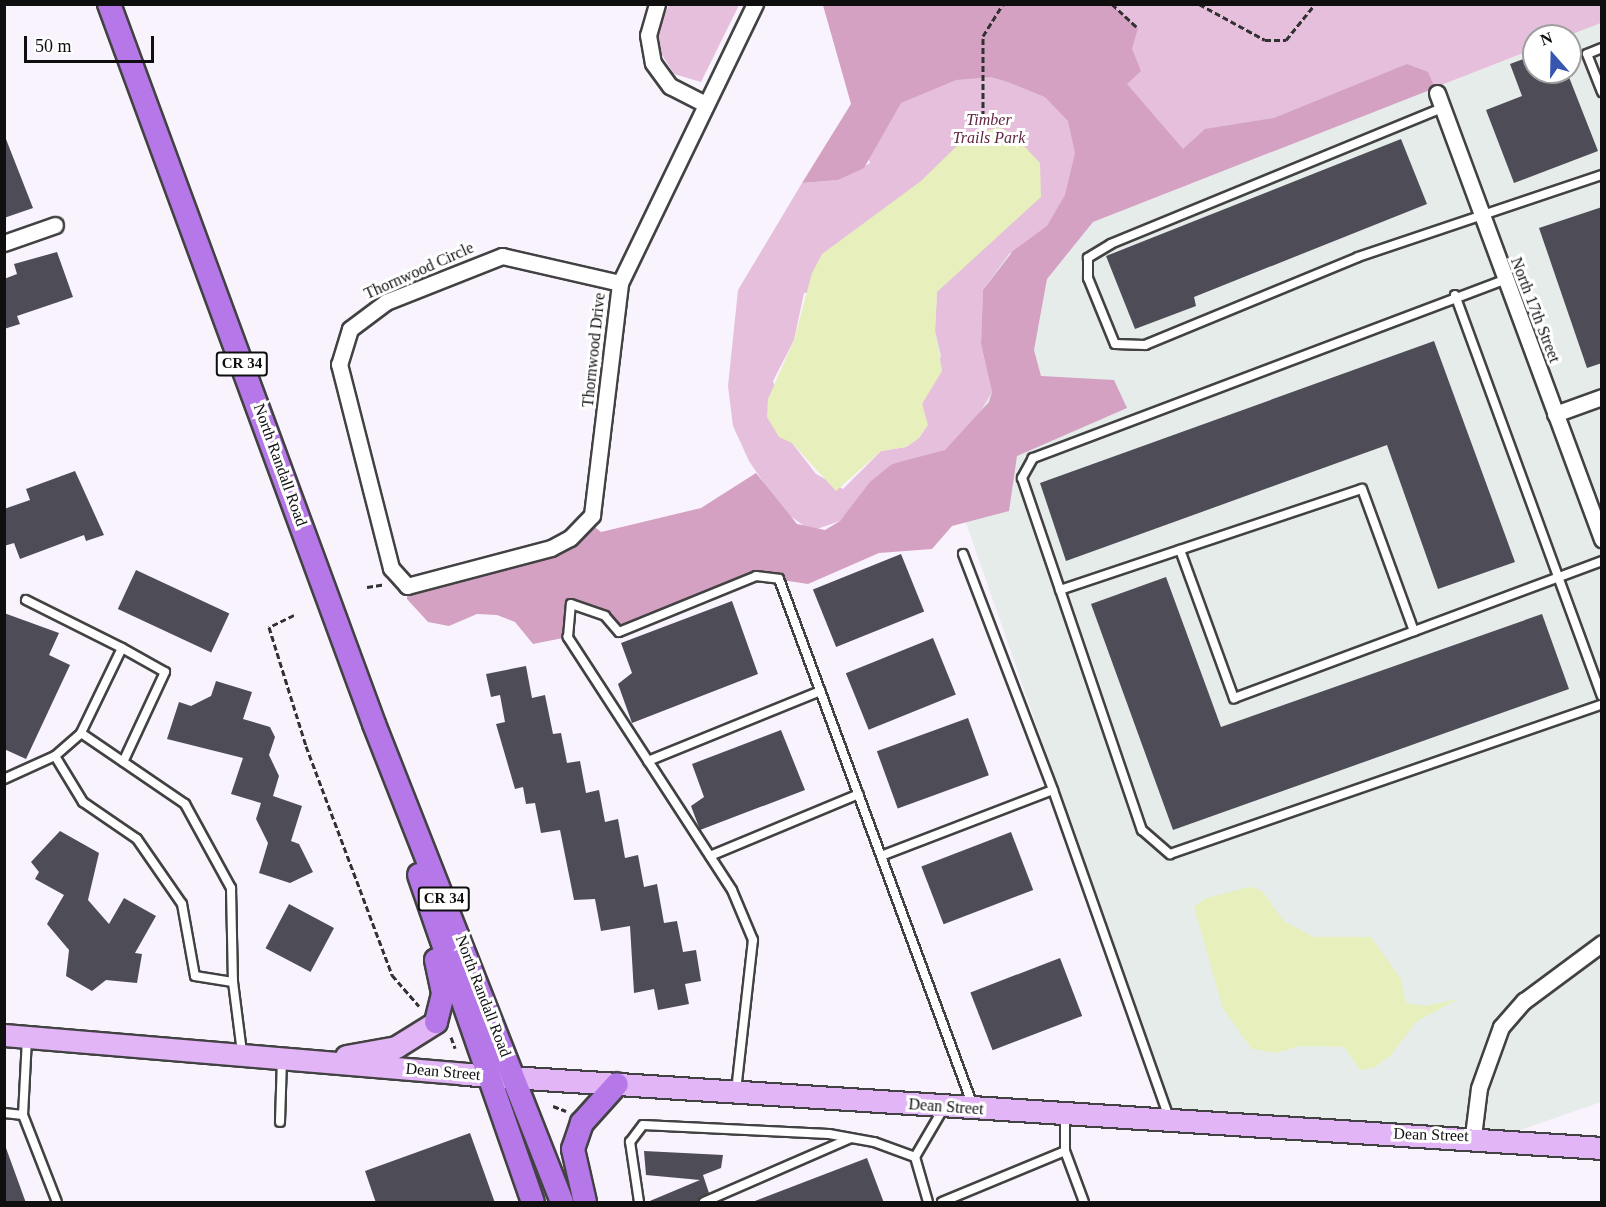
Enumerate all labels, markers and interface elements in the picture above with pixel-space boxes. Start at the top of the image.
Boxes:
scale bar [27,24,158,62]
north arrow [1522,24,1582,84]
text: N [1538,29,1555,48]
text: 50 m [35,36,72,56]
park label: Timber Trails Park [953,110,1025,148]
street label: Thornwood Circle [361,238,477,304]
street label: North 17th Street [1506,255,1564,365]
street label: Thornwood Drive [578,292,610,408]
road number: CR 34 [215,352,269,376]
street label: North Randall Road [249,401,311,529]
road number: CR 34 [417,887,471,911]
street label: North Randall Road [451,932,515,1060]
street label: Dean Street [405,1059,481,1085]
street label: Dean Street [908,1095,984,1119]
street label: Dean Street [1393,1124,1469,1146]

